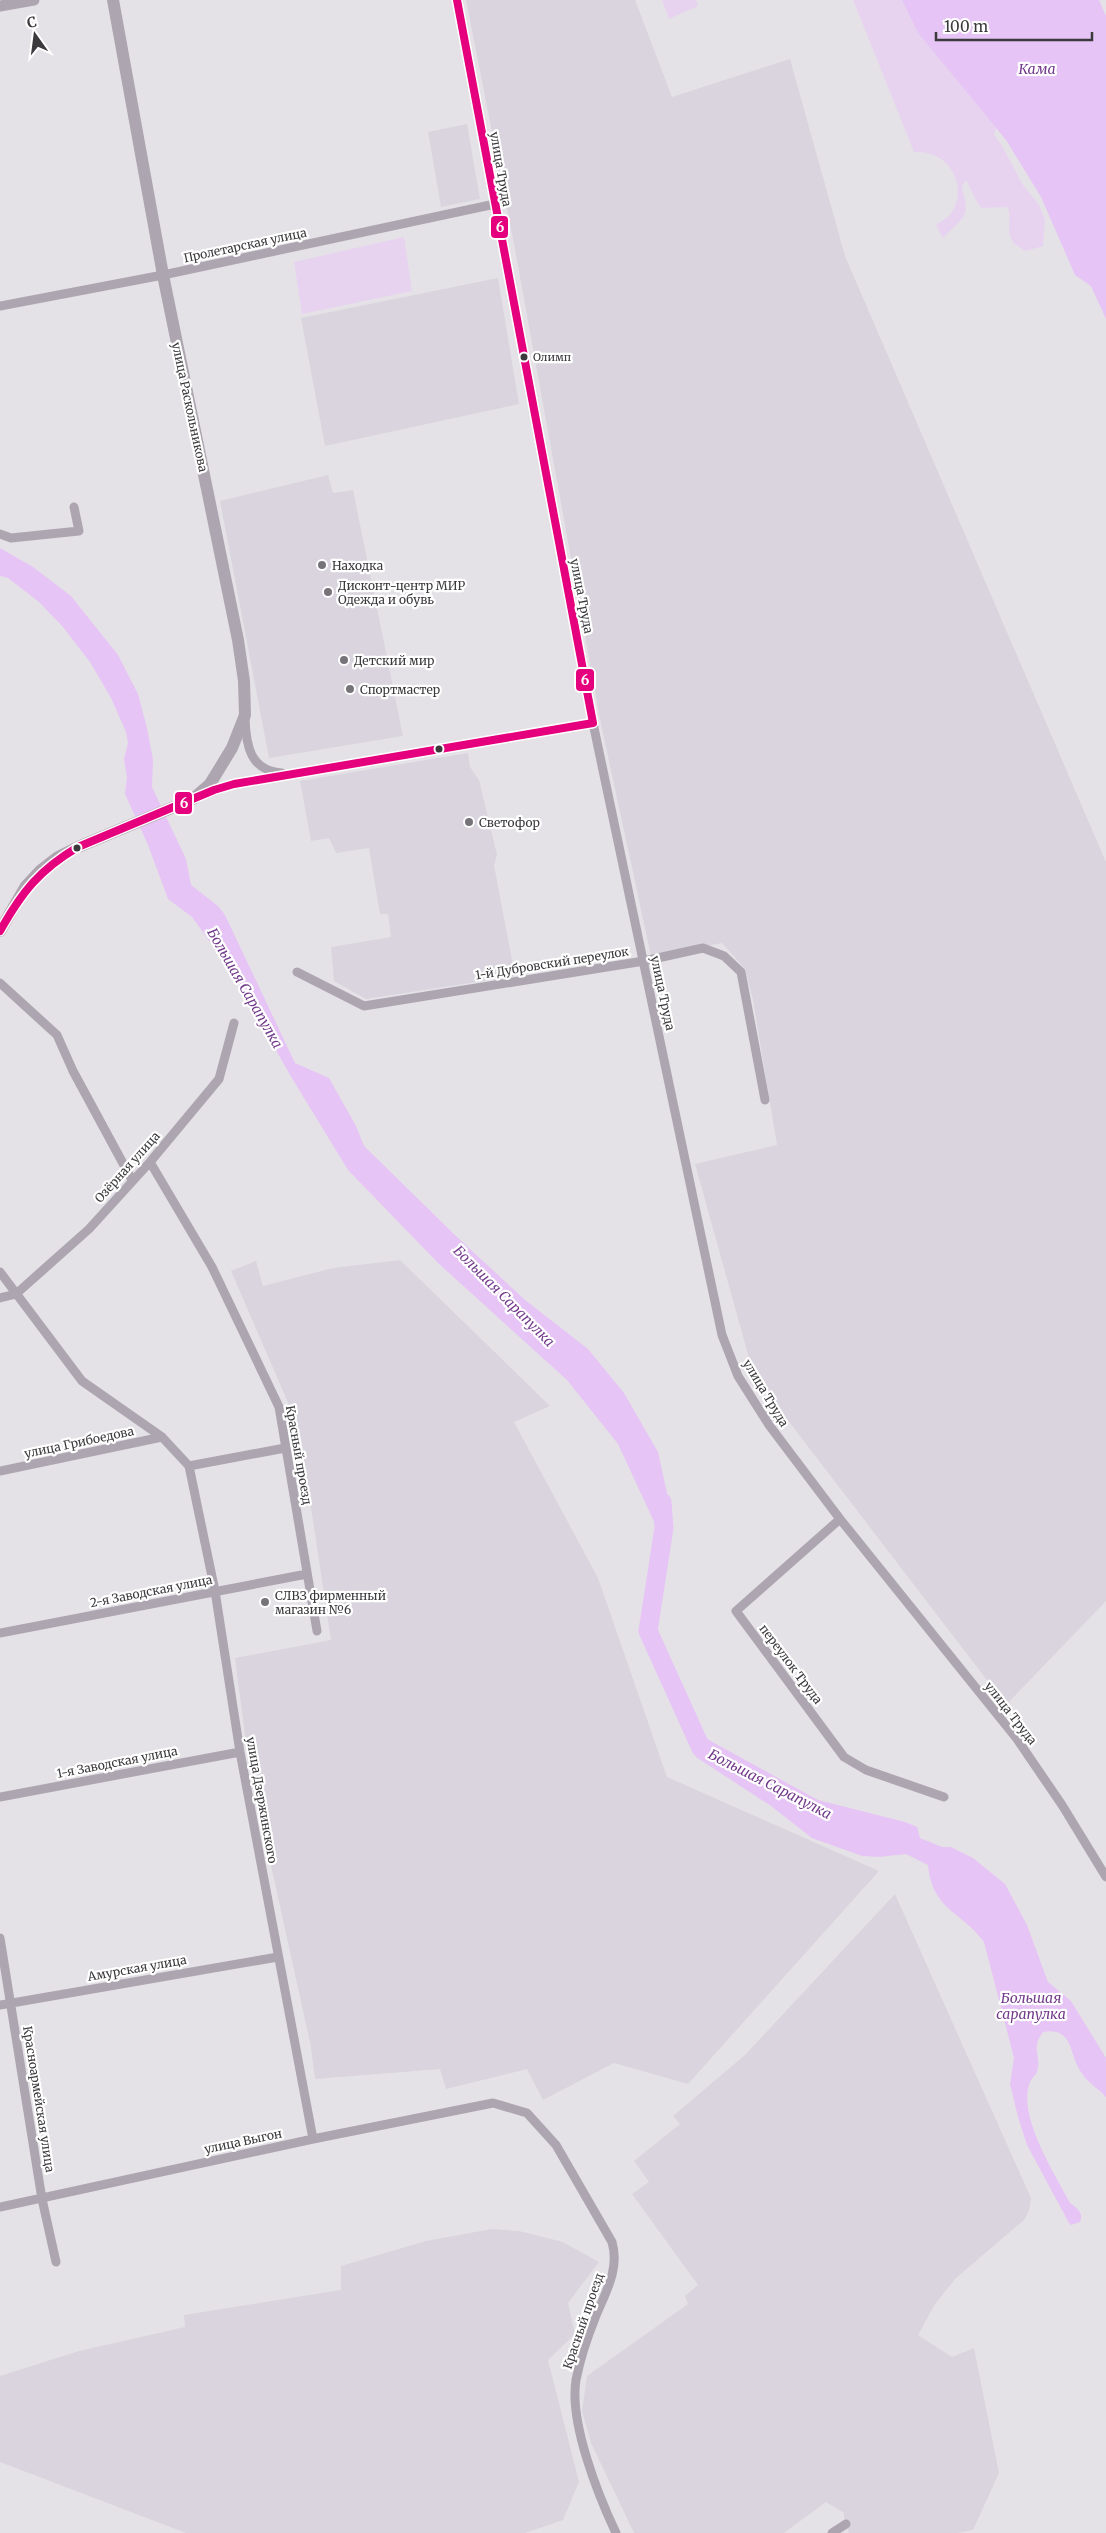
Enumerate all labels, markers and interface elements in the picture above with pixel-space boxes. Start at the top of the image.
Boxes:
north arrow [10,10,60,60]
scale bar [936,10,1092,42]
text: С [25,13,39,32]
text: 100 m [944,17,988,36]
water label: Кама [1018,60,1056,78]
street label: улица Труда [487,130,515,208]
line badge: 6 [490,215,509,239]
text: 6 [496,218,505,236]
street label: Пролетарская улица [182,225,308,265]
street label: улица Раскольникова [169,341,211,474]
place label: Олимп [533,350,571,364]
marker: Олимп [519,352,529,362]
street label: улица Труда [567,557,597,635]
place label: Находка [332,558,384,573]
marker: Находка [316,559,328,571]
place label: Дисконт-центр МИР Одежда и обувь [338,578,465,607]
marker: Дисконт-центр МИР Одежда и обувь [322,586,334,598]
place label: Детский мир [354,653,434,668]
marker: Детский мир [338,654,350,666]
line badge: 6 [575,668,595,692]
text: 6 [581,671,590,689]
place label: Спортмастер [360,682,440,697]
marker: Спортмастер [344,683,356,695]
unlabelled marker [434,744,444,754]
line badge: 6 [174,791,193,815]
text: 6 [180,794,189,812]
place label: Светофор [479,815,540,830]
marker: Светофор [463,816,475,828]
unlabelled marker [72,843,82,853]
water label: Большая Сарапулка [203,925,287,1051]
street label: 1-й Дубровский переулок [474,943,630,983]
street label: улица Труда [648,954,678,1032]
street label: Озёрная улица [91,1128,163,1205]
water label: Большая Сарапулка [450,1242,558,1350]
street label: улица Труда [740,1357,792,1430]
street label: Красный проезд [283,1404,315,1506]
street label: улица Грибоедова [23,1423,136,1461]
street label: 2-я Заводская улица [89,1572,214,1610]
place label: СЛВЗ фирменный магазин №6 [275,1588,386,1617]
marker: СЛВЗ фирменный магазин №6 [259,1596,271,1608]
street label: переулок Труда [756,1621,826,1707]
street label: улица Труда [982,1678,1041,1748]
street label: улица Дзержинского [243,1736,281,1864]
street label: 1-я Заводская улица [55,1743,179,1781]
water label: Большая Сарапулка [705,1745,835,1823]
street label: Амурская улица [85,1952,188,1984]
water label: Большая сарапулка [996,1989,1066,2023]
street label: Красноармейская улица [20,2025,58,2174]
street label: улица Выгон [203,2125,283,2157]
street label: Красный проезд [560,2271,606,2371]

